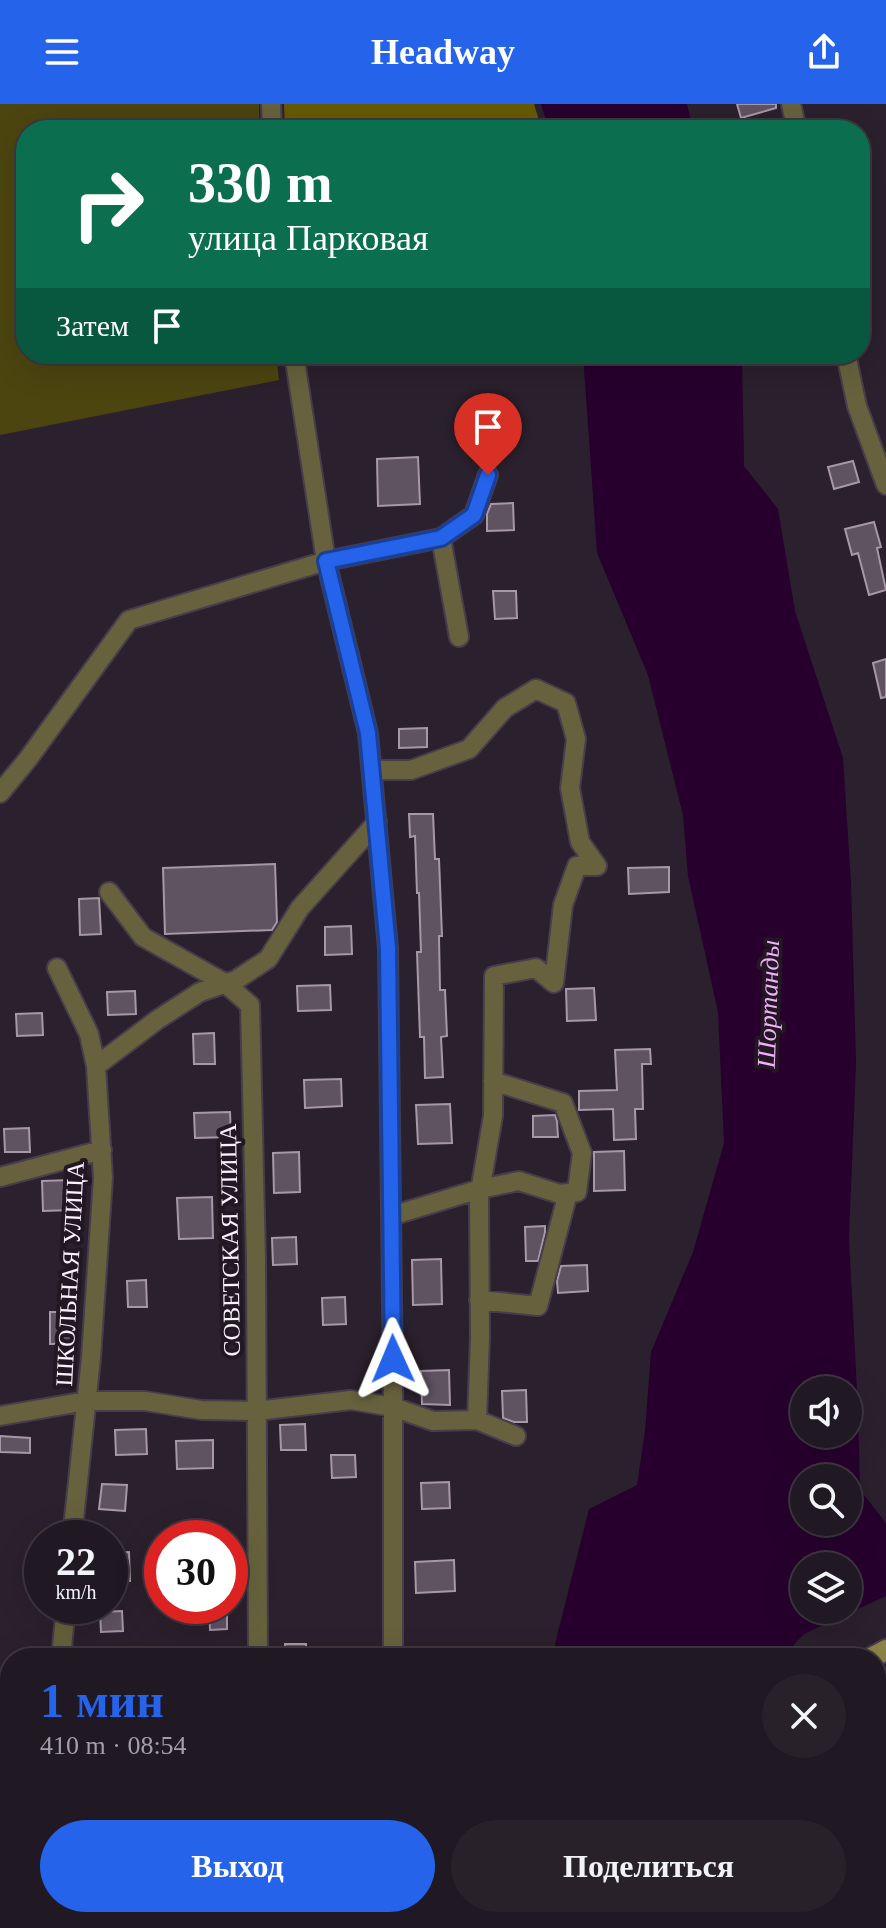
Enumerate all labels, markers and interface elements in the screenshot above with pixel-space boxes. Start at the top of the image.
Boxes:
icon: menu [40,30,84,74]
icon: share [802,30,846,74]
text: Headway [371,32,515,72]
icon: right [56,152,160,256]
text: 330 m [188,152,333,214]
text: улица Парковая [188,218,429,258]
icon: arrive [145,304,189,348]
text: Затем [56,309,129,342]
pin [454,393,522,475]
icon: arrive [466,405,510,449]
water label: Шортанды [752,939,785,1070]
street label: СОВЕТСКАЯ УЛИЦА [215,1123,245,1357]
street label: ШКОЛЬНАЯ УЛИЦА [51,1160,89,1387]
position arrow [351,1317,435,1401]
map controls [790,1376,862,1624]
button: sound [790,1376,862,1448]
button: search [790,1464,862,1536]
speed limit sign: 30 [144,1520,248,1624]
text: 22 [56,1539,96,1584]
button: layers [790,1552,862,1624]
text: km/h [55,1581,97,1603]
text: 1 мин [40,1674,164,1727]
button: close [762,1674,846,1758]
text: 410 m · 08:54 [40,1731,187,1760]
button: Выход [40,1820,435,1912]
button: Поделиться [451,1820,846,1912]

